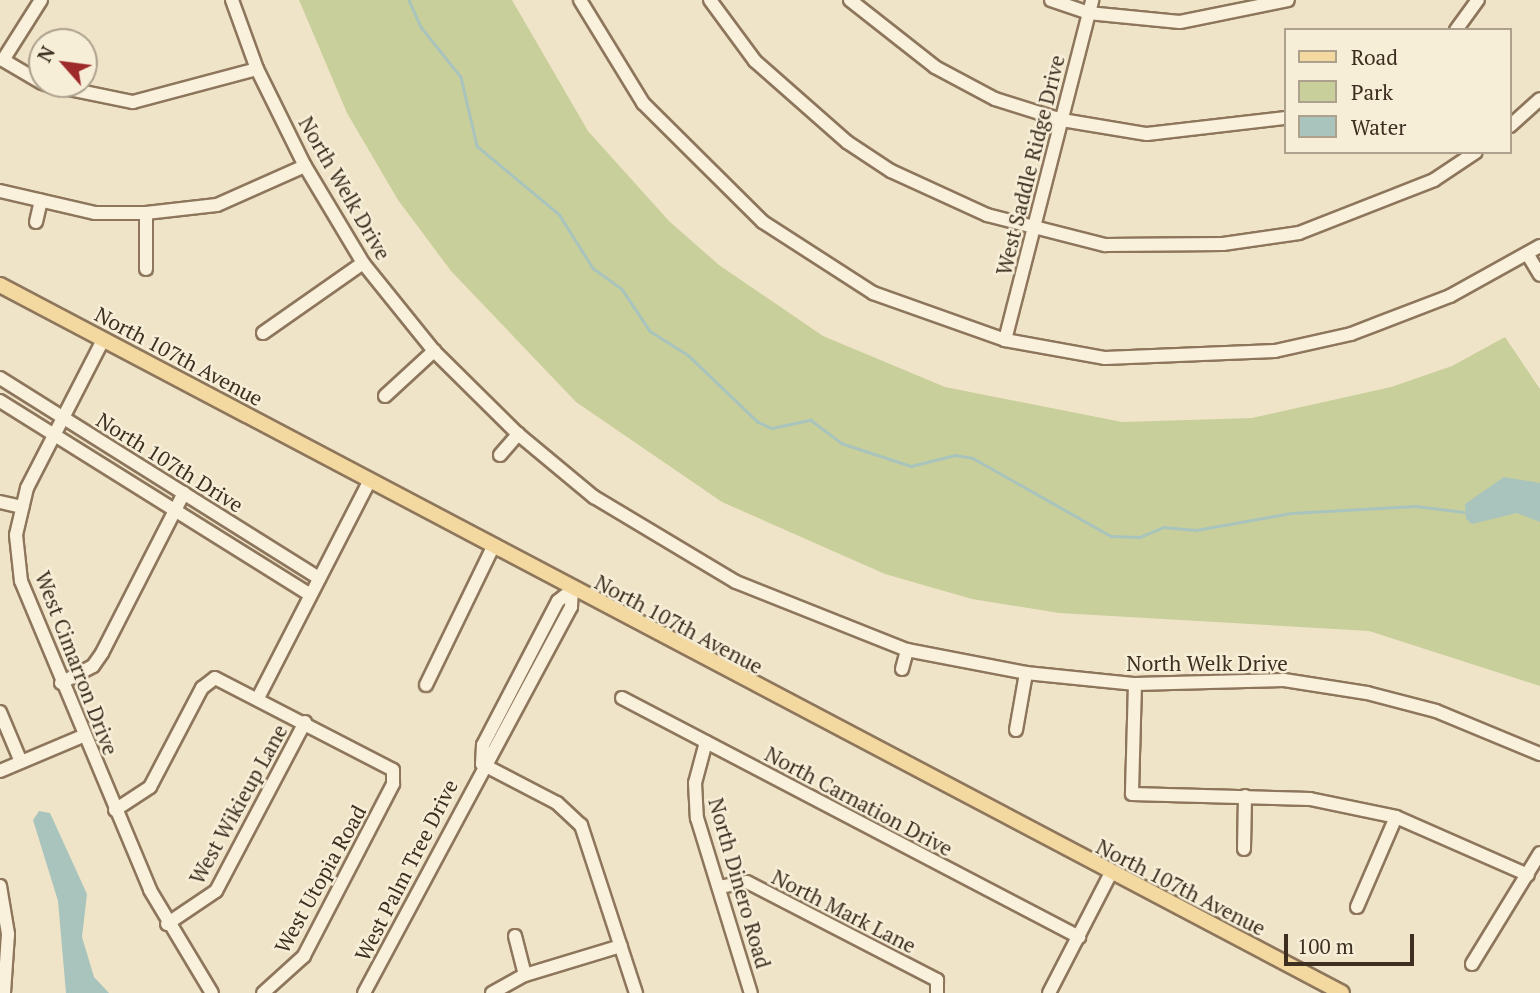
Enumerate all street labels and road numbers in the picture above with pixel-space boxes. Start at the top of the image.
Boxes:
street label: West Saddle Ridge Drive [990,52,1070,278]
street label: North Welk Drive [294,112,396,264]
street label: North 107th Avenue [91,301,267,411]
street label: North 107th Drive [92,407,248,517]
street label: West Cimarron Drive [30,568,124,758]
street label: North 107th Avenue [591,569,767,679]
street label: North Welk Drive [1126,650,1288,676]
street label: West Wikieup Lane [184,720,292,888]
street label: North Carnation Drive [761,741,957,861]
street label: West Palm Tree Drive [349,775,463,965]
street label: North Dinero Road [704,795,776,971]
street label: West Utopia Road [269,801,371,957]
street label: North 107th Avenue [1092,833,1270,941]
street label: North Mark Lane [768,864,920,958]

